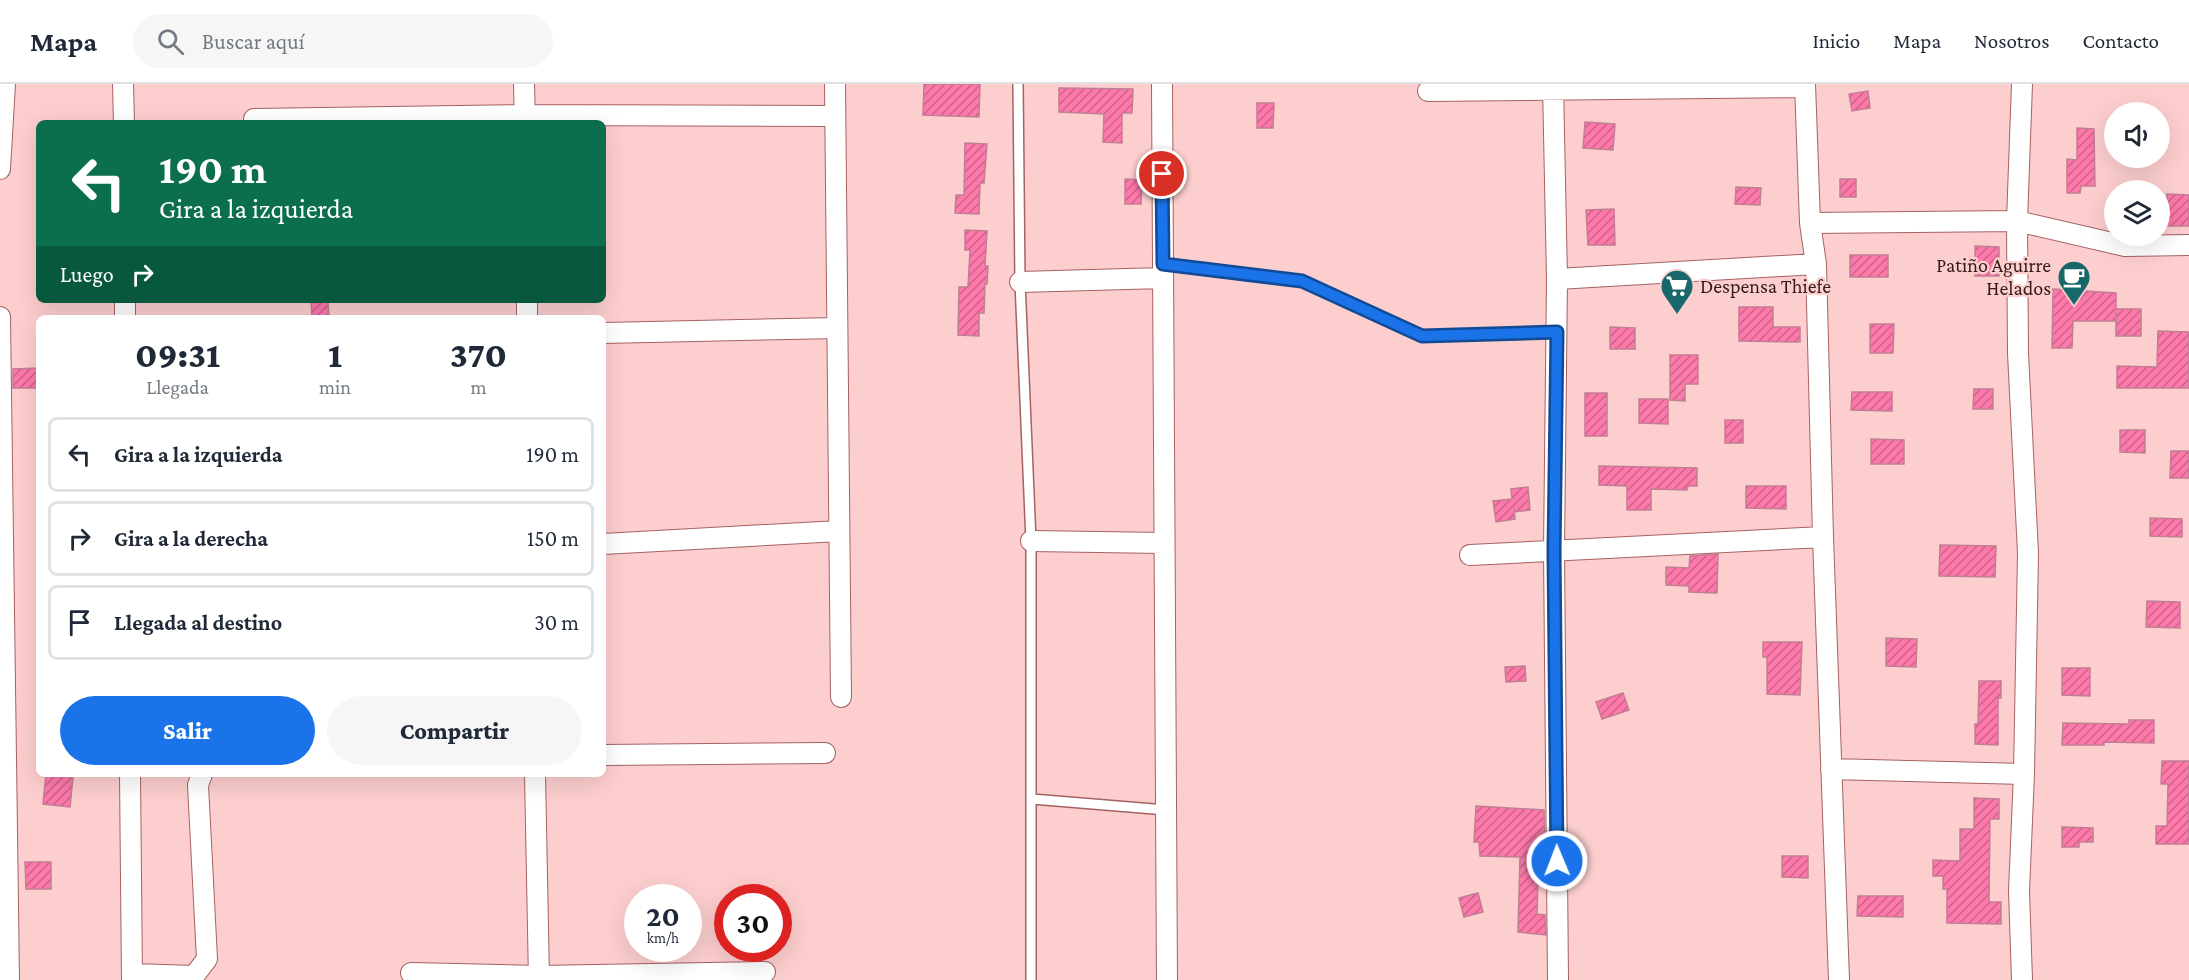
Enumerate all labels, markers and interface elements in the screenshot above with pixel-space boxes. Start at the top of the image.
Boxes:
search box [133,14,553,68]
icon: search [154,25,187,58]
text: Mapa [30,26,97,57]
text: Buscar aquí [202,29,305,54]
text: Inicio [1812,29,1860,53]
text: Mapa [1893,29,1941,53]
text: Nosotros [1974,29,2050,53]
text: Contacto [2083,29,2159,53]
map controls [2104,102,2170,246]
button: sound [2104,102,2170,168]
icon: left [60,144,138,222]
text: 190 m [159,145,267,192]
pin [1136,148,1187,199]
icon: arrive [1145,157,1178,190]
button: layers [2104,180,2170,246]
text: Gira a la izquierda [159,194,353,224]
place label: Patiño Aguirre Helados [1936,254,2051,299]
icon: right [126,258,159,291]
cafe icon: Patiño Aguirre Helados [2056,259,2092,306]
text: Luego [60,262,114,287]
supermarket icon: Despensa Thiefe [1659,268,1695,315]
place label: Despensa Thiefe [1700,275,1831,298]
text: 09:31 [135,335,220,375]
text: 1 [328,335,342,375]
text: 370 [450,335,507,375]
text: Llegada [146,376,209,398]
text: min [319,376,351,398]
text: m [470,376,487,398]
icon: left [63,438,96,471]
text: Gira a la izquierda [114,442,283,467]
text: 190 m [526,442,579,467]
icon: right [63,522,96,555]
text: Gira a la derecha [114,526,268,551]
text: 150 m [527,526,579,551]
icon: arrive [63,606,96,639]
text: Llegada al destino [114,610,282,635]
text: 30 m [534,610,579,635]
button: Salir [60,696,315,765]
button: Compartir [327,696,582,765]
position arrow [1525,829,1589,893]
speed limit sign: 30 [714,884,792,962]
text: 20 [646,899,680,932]
text: km/h [647,930,679,946]

